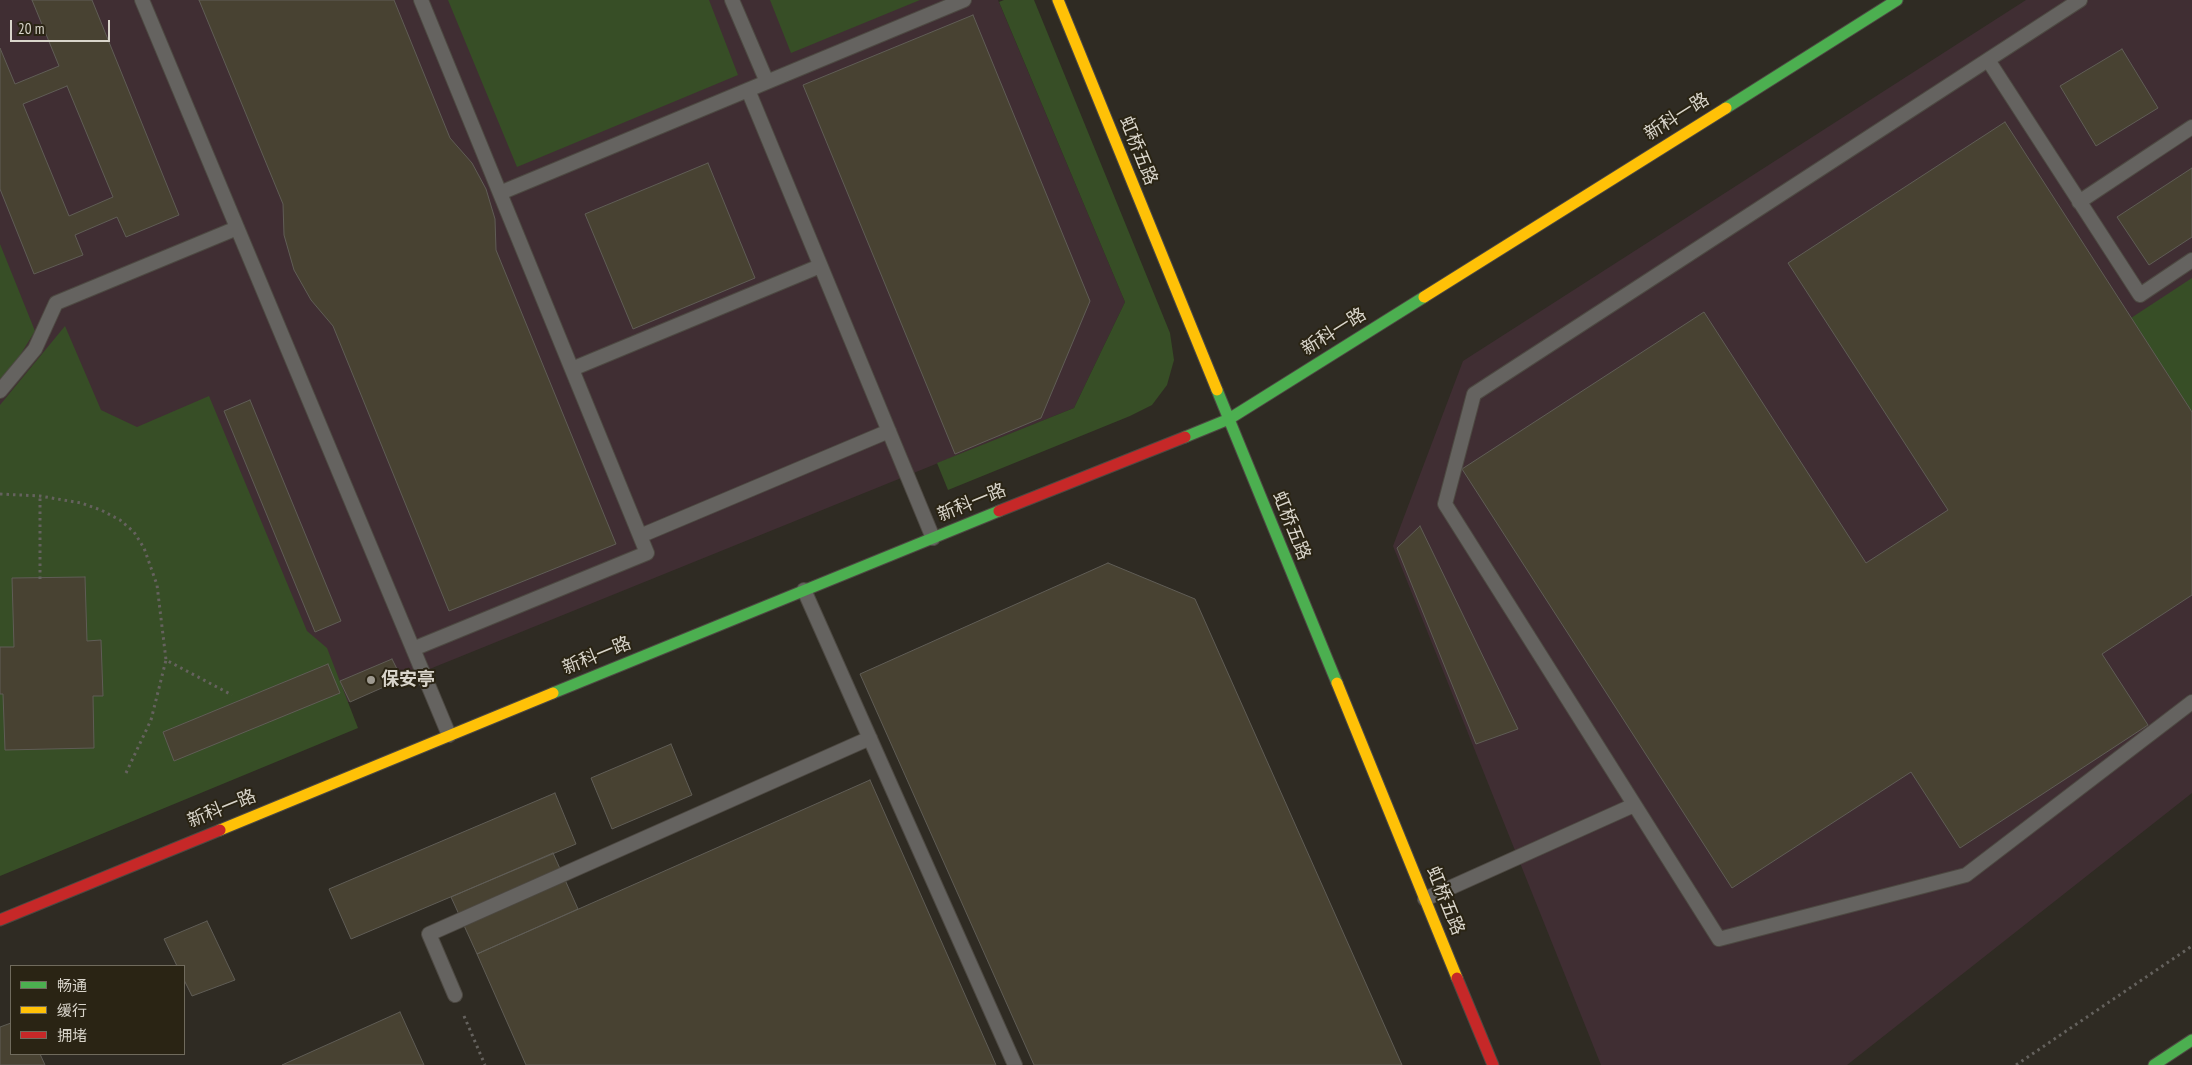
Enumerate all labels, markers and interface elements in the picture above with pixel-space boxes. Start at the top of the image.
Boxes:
scale bar [12,10,112,42]
text: 20 m [18,19,44,38]
street label: 新科一路 [1641,89,1713,145]
street label: 虹桥五路 [1115,114,1161,188]
street label: 新科一路 [1298,304,1370,360]
street label: 新科一路 [935,480,1009,526]
street label: 虹桥五路 [1268,489,1314,563]
street label: 新科一路 [560,633,634,679]
place label: 保安亭 [381,669,435,691]
marker: 保安亭 [365,674,377,686]
street label: 新科一路 [185,786,259,832]
street label: 虹桥五路 [1422,864,1468,938]
legend [10,965,185,1055]
text: 畅通 [57,976,87,995]
text: 缓行 [57,1001,87,1020]
text: 拥堵 [57,1026,87,1045]

